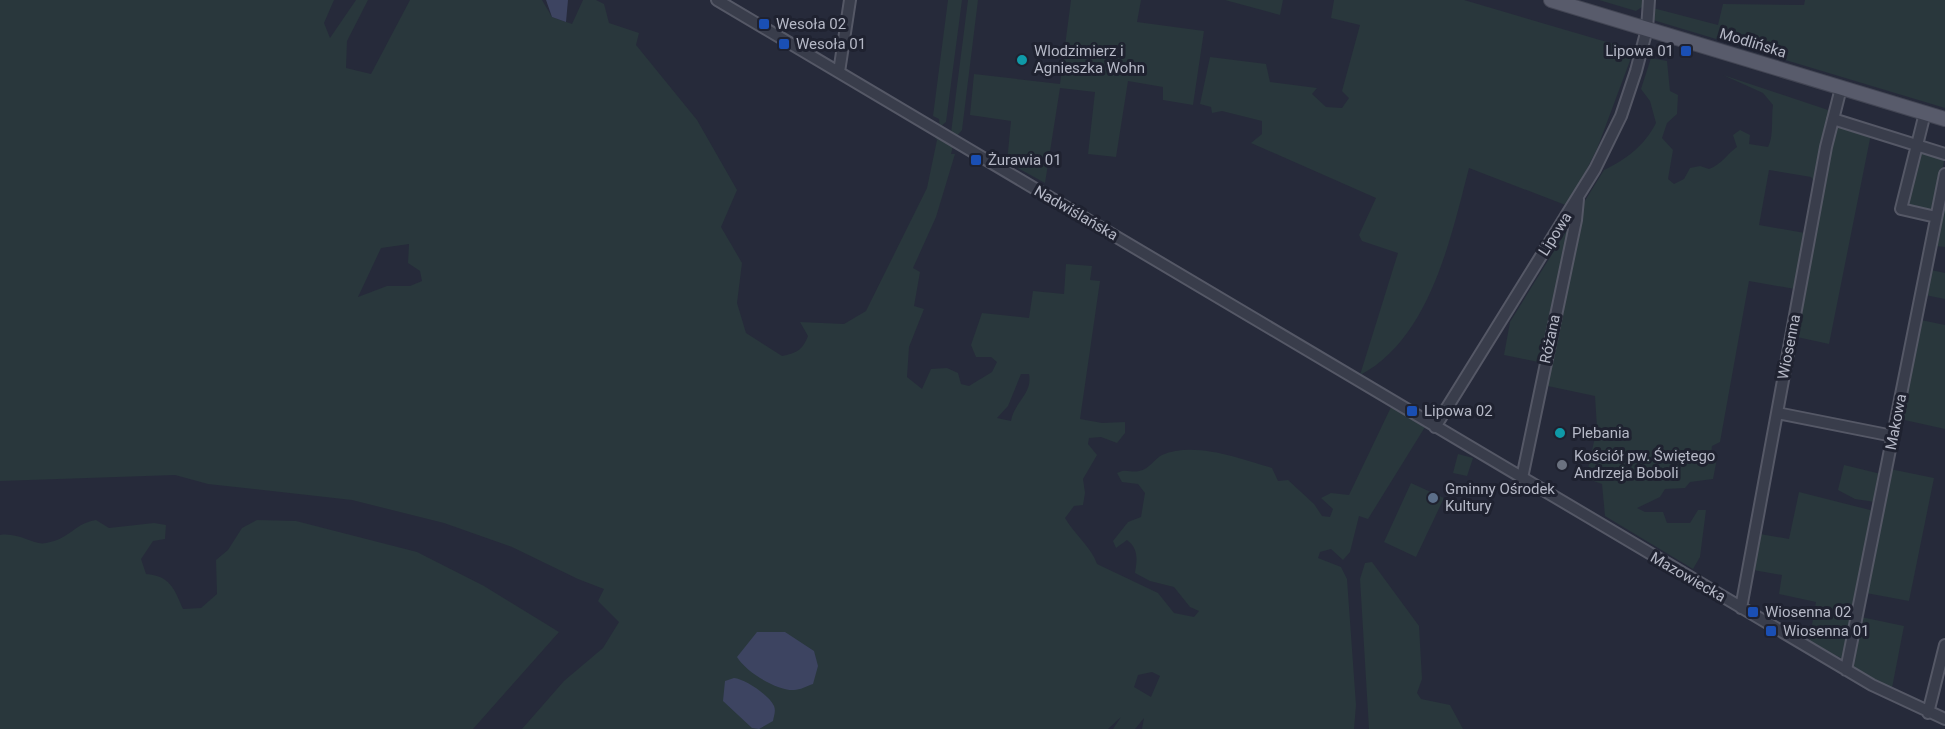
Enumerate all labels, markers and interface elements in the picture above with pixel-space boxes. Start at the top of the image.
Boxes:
place label: Wesoła 02 [776,15,846,33]
marker: Wesoła 02 [757,17,771,31]
street label: Modlińska [1717,24,1789,62]
place label: Wesoła 01 [796,35,866,53]
marker: Wesoła 01 [777,37,791,51]
place label: Wlodzimierz i Agnieszka Wohn [1034,42,1145,77]
place label: Lipowa 01 [1605,42,1674,60]
marker: Lipowa 01 [1679,44,1693,58]
marker: Wlodzimierz i Agnieszka Wohn [1015,53,1029,67]
place label: Żurawia 01 [988,151,1062,169]
marker: Żurawia 01 [969,153,983,167]
street label: Nadwiślańska [1031,182,1121,244]
street label: Lipowa [1535,209,1575,259]
street label: Różana [1536,313,1564,365]
street label: Wiosenna [1774,313,1804,381]
street label: Makowa [1882,392,1910,452]
place label: Lipowa 02 [1424,402,1493,420]
marker: Lipowa 02 [1405,404,1419,418]
place label: Plebania [1572,424,1630,442]
marker: Plebania [1553,426,1567,440]
place label: Kościół pw. Świętego Andrzeja Boboli [1574,447,1715,482]
marker: Kościół pw. Świętego Andrzeja Boboli [1555,458,1569,472]
place label: Gminny Ośrodek Kultury [1445,480,1555,515]
marker: Gminny Ośrodek Kultury [1426,491,1440,505]
street label: Mazowiecka [1647,548,1729,606]
place label: Wiosenna 02 [1765,603,1852,621]
marker: Wiosenna 02 [1746,605,1760,619]
place label: Wiosenna 01 [1783,622,1870,640]
marker: Wiosenna 01 [1764,624,1778,638]

